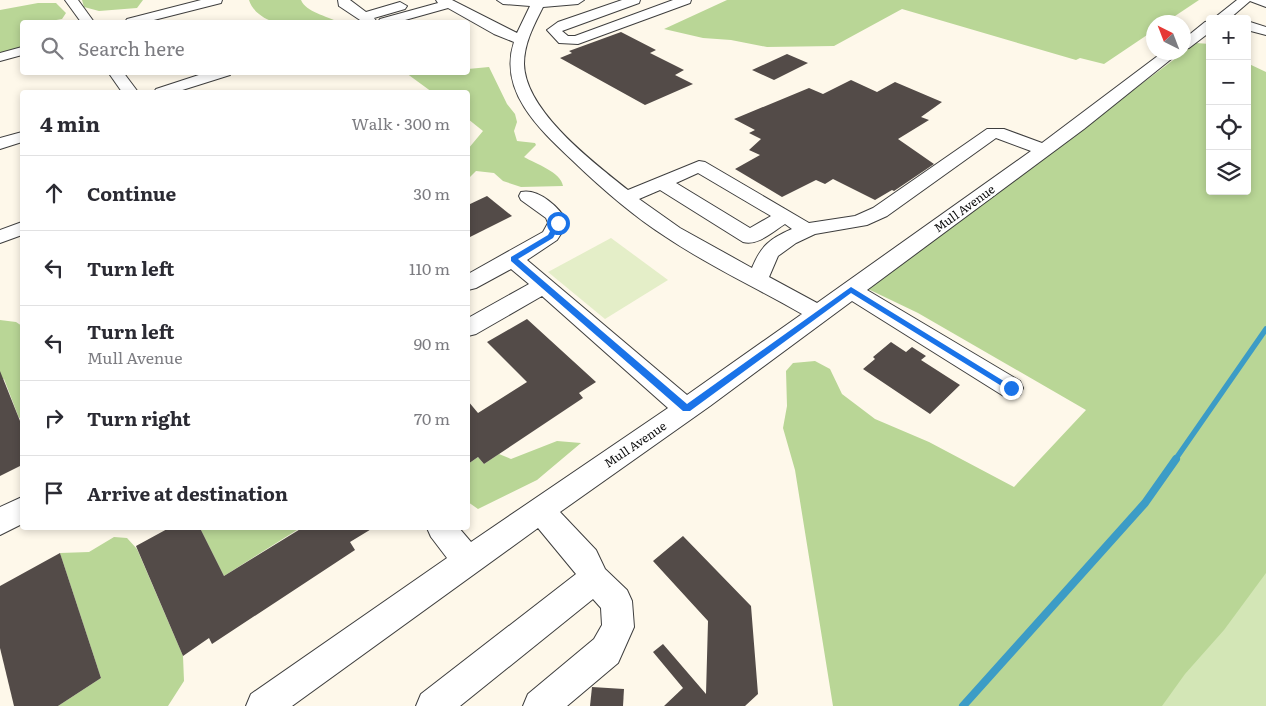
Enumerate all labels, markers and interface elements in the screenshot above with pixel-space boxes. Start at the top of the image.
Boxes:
north arrow [1146,15,1191,60]
map controls [1206,15,1251,195]
button: + [1206,15,1251,60]
search box [20,20,470,75]
icon: search [38,34,66,62]
text: Search here [78,34,185,62]
button: − [1206,60,1251,105]
button: locate [1206,105,1251,150]
text: 4 min [40,107,100,138]
text: Walk · 300 m [351,111,450,135]
button: layers [1206,150,1251,195]
icon: ahead [40,179,68,207]
text: Continue [87,179,176,207]
street label: Mull Avenue [930,180,998,236]
text: 30 m [413,181,450,205]
route start [547,212,570,235]
icon: left [40,254,68,282]
text: Turn left [87,254,174,282]
text: 110 m [409,256,450,280]
text: Turn left [87,317,174,345]
icon: left [40,329,68,357]
text: 90 m [414,331,450,355]
text: Mull Avenue [87,345,183,369]
route end [1000,377,1023,400]
icon: right [40,404,68,432]
text: Turn right [87,404,191,432]
text: 70 m [414,406,450,430]
street label: Mull Avenue [600,417,670,471]
icon: arrive [40,479,68,507]
text: Arrive at destination [87,479,288,507]

